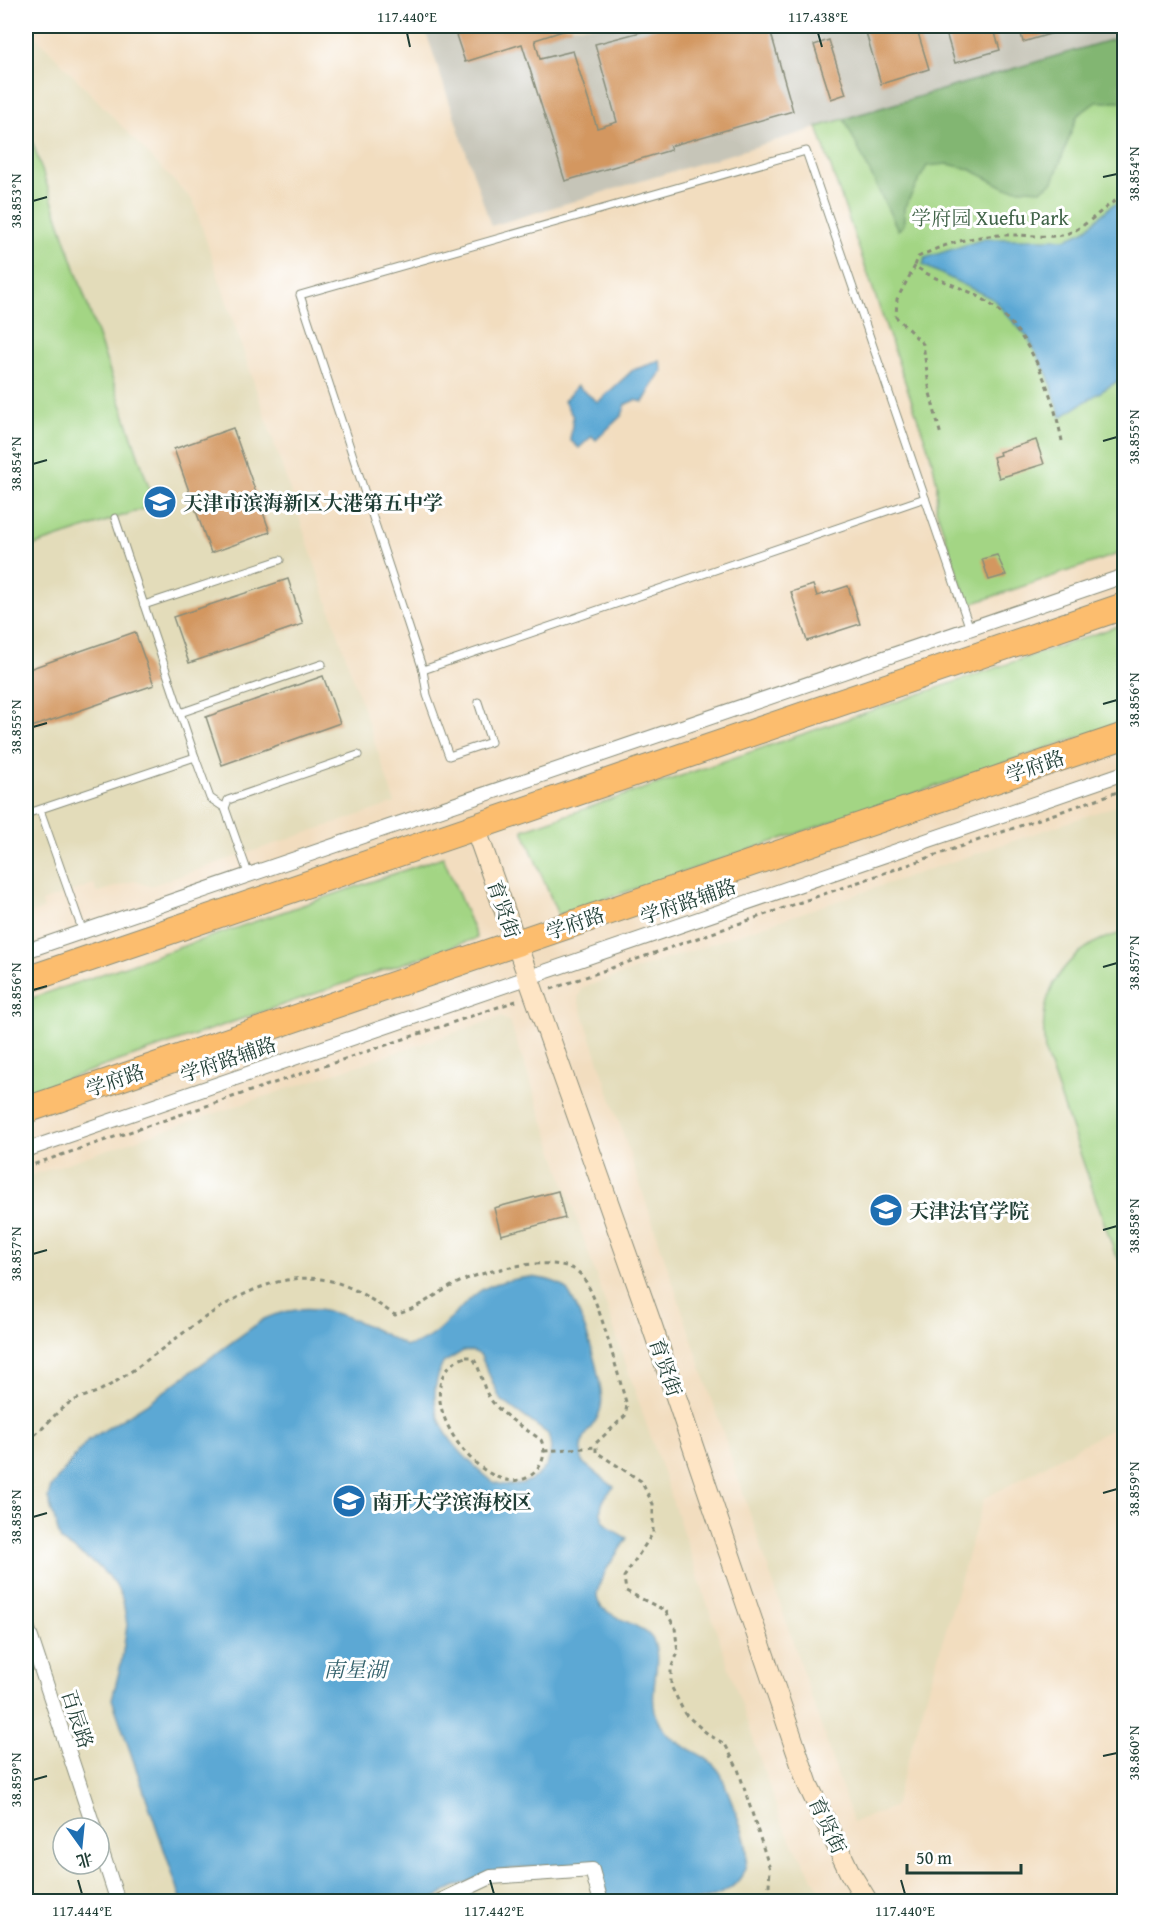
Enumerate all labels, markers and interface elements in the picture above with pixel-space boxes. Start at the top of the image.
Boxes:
text: 117.440°E [377,6,437,27]
text: 117.438°E [788,6,848,27]
text: 38.854°N [1123,146,1144,201]
text: 38.853°N [5,173,26,228]
park label: 学府园 Xuefu Park [911,203,1069,232]
text: 38.855°N [1123,409,1144,464]
text: 38.854°N [5,436,26,491]
school or university icon: 天津市滨海新区大港第五中学 [142,484,178,520]
place label: 天津市滨海新区大港第五中学 [183,488,443,517]
text: 38.856°N [1123,672,1144,727]
text: 38.855°N [5,699,26,754]
street label: 学府路 [1002,743,1068,789]
street label: 学府路辅路 [636,871,740,931]
street label: 育贤街 [481,876,527,942]
street label: 学府路 [542,900,608,946]
text: 38.857°N [1123,935,1144,990]
text: 38.856°N [5,962,26,1017]
street label: 学府路辅路 [176,1029,280,1089]
street label: 学府路 [82,1057,148,1103]
school or university icon: 天津法官学院 [868,1192,904,1228]
place label: 天津法官学院 [909,1196,1029,1225]
text: 38.858°N [1123,1198,1144,1253]
text: 38.857°N [5,1226,26,1281]
street label: 育贤街 [643,1334,689,1400]
text: 38.859°N [1123,1461,1144,1516]
school or university icon: 南开大学滨海校区 [331,1483,367,1519]
place label: 南开大学滨海校区 [372,1487,532,1516]
text: 38.858°N [5,1489,26,1544]
water label: 南星湖 [324,1654,390,1685]
street label: 百辰路 [55,1686,101,1752]
text: 38.860°N [1123,1725,1144,1780]
text: 38.859°N [5,1752,26,1807]
street label: 育贤街 [802,1792,854,1858]
north arrow [51,1816,111,1876]
scale bar [907,1837,1021,1875]
text: 50 m [916,1844,952,1871]
text: 北 [74,1847,96,1874]
text: 117.444°E [52,1900,112,1921]
text: 117.442°E [464,1900,524,1921]
text: 117.440°E [875,1900,935,1921]

